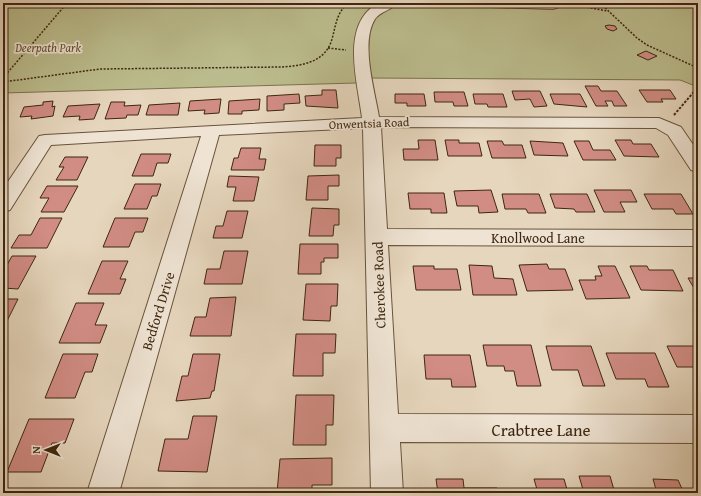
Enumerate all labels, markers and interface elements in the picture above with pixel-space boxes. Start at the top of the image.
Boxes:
park label: Deerpath Park [14,39,81,56]
street label: Onwentsia Road [328,113,410,133]
street label: Knollwood Lane [491,228,585,248]
street label: Cherokee Road [367,241,391,329]
street label: Bedford Drive [137,269,180,353]
street label: Crabtree Lane [491,417,591,442]
north arrow [26,430,66,470]
text: N [28,446,44,454]

